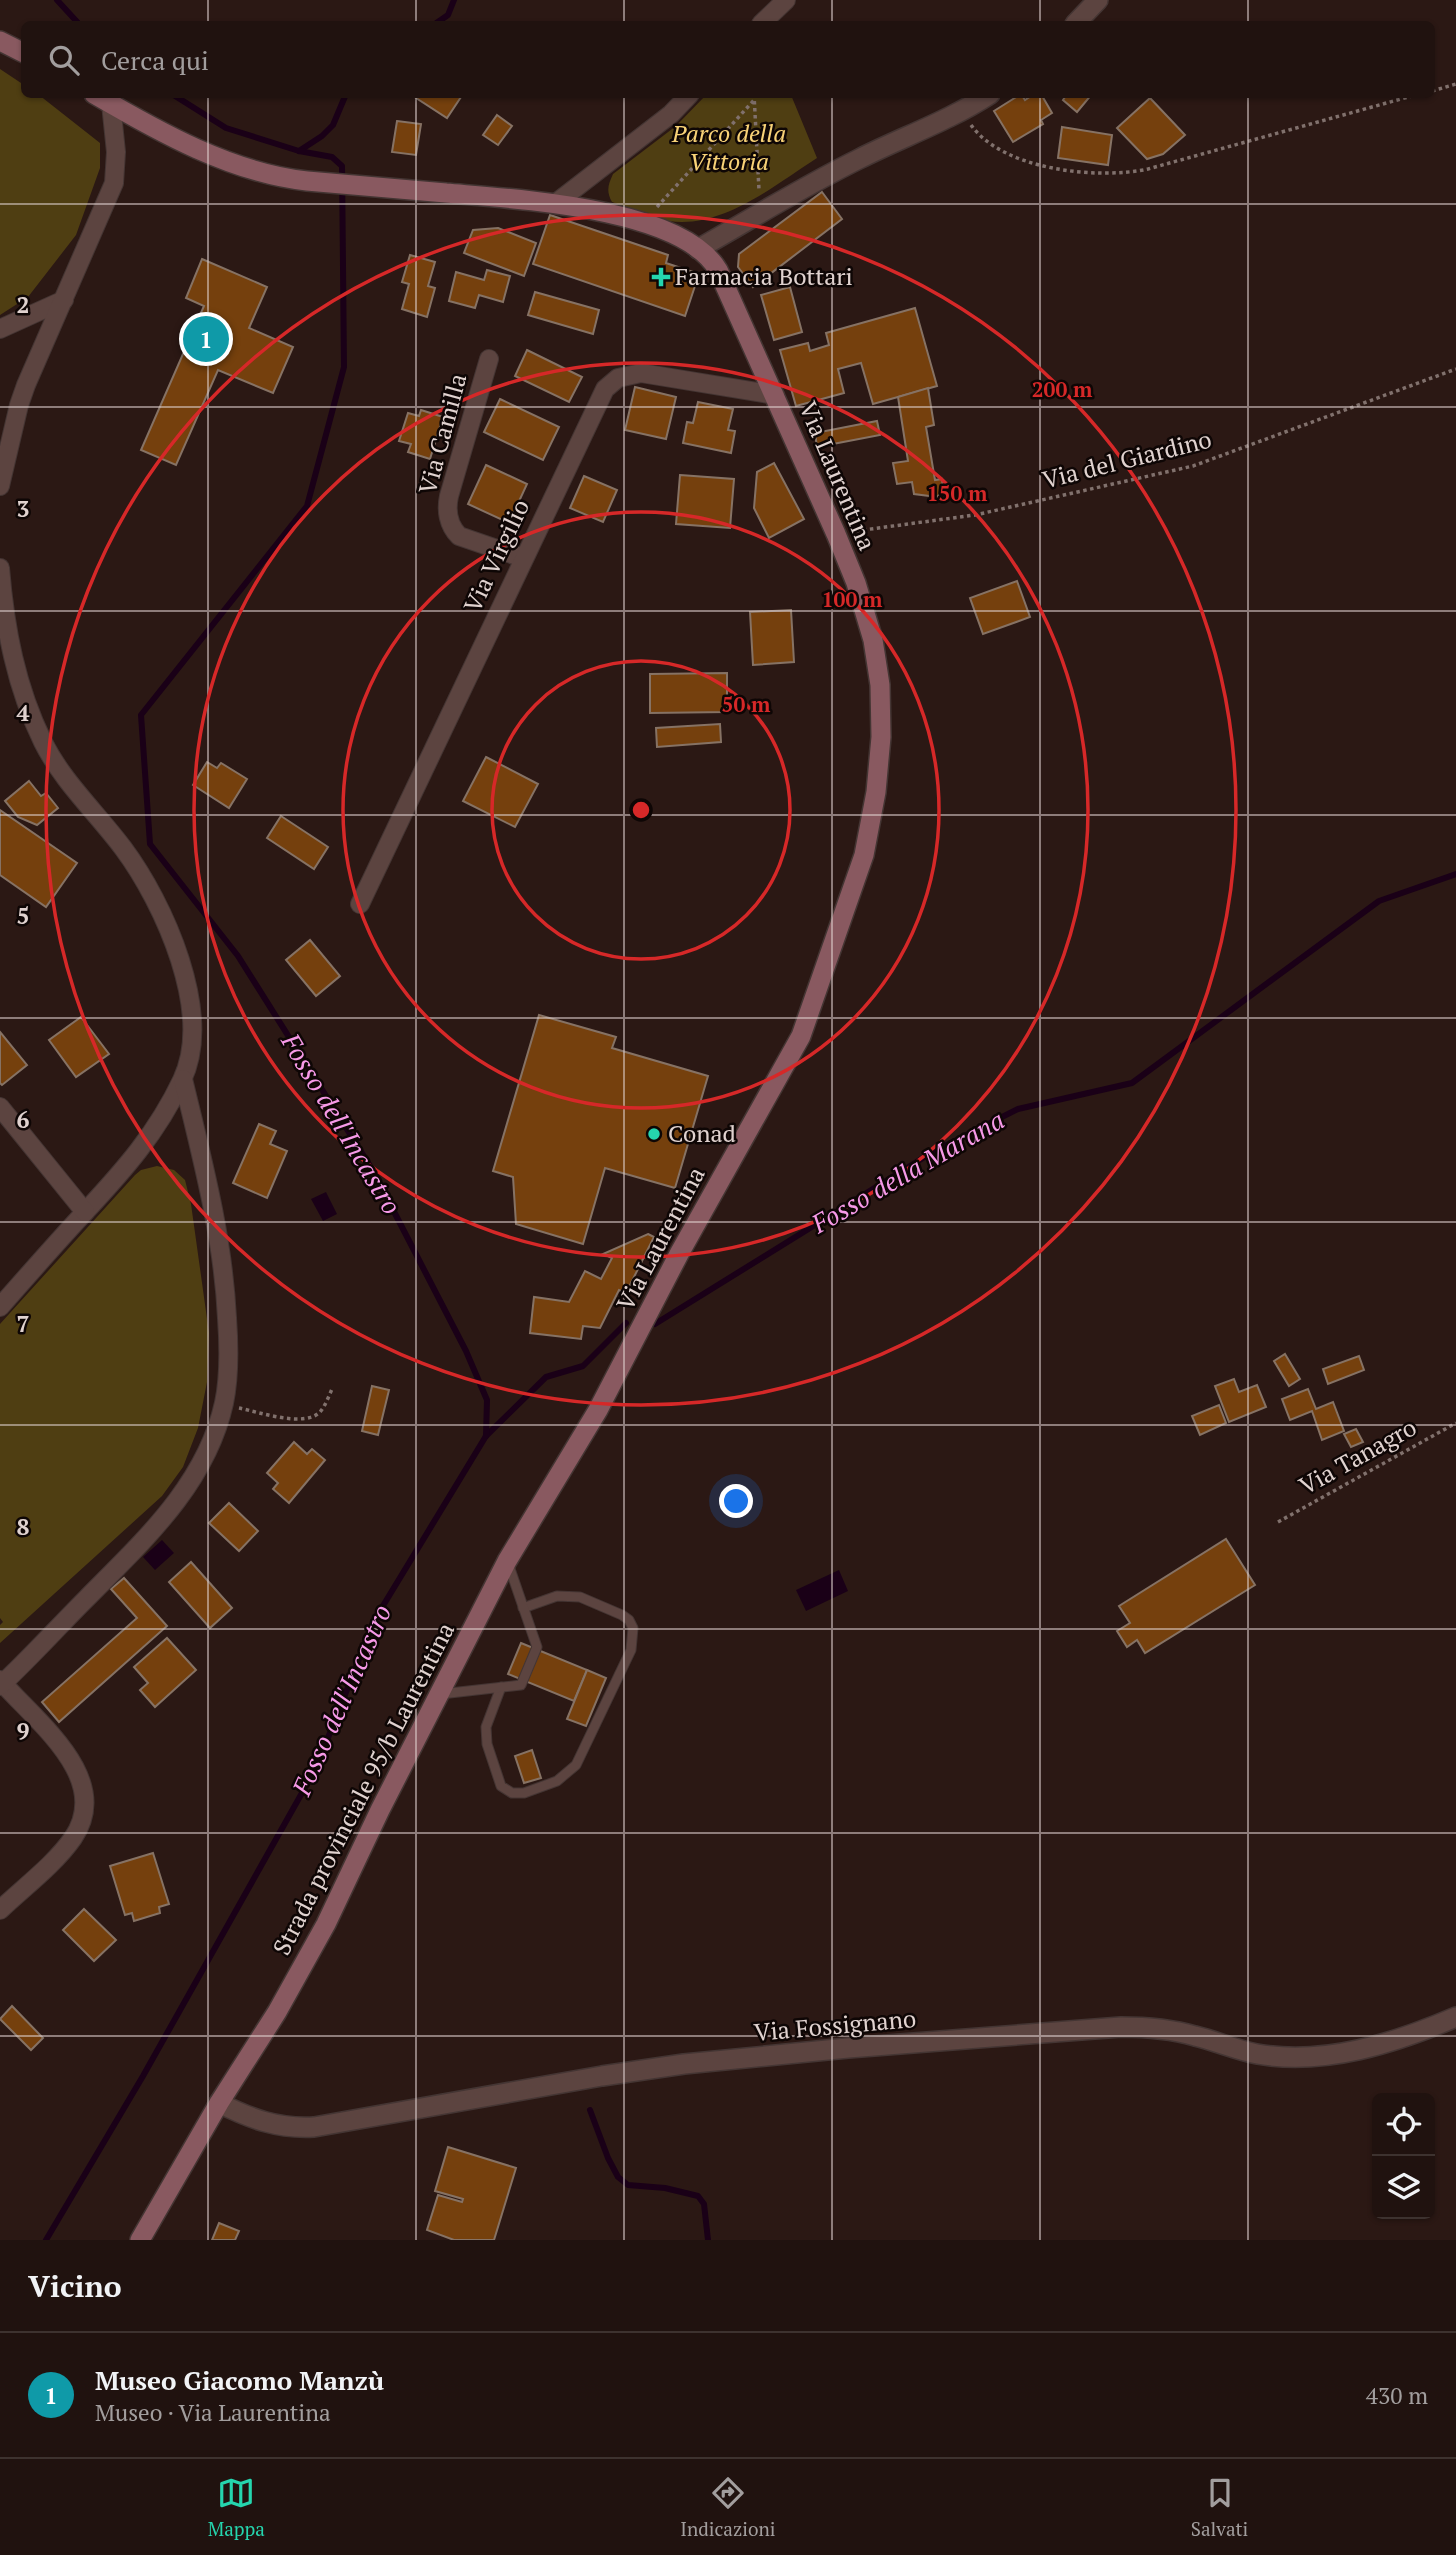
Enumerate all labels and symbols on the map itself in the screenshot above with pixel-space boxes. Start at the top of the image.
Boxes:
park label: Parco della Vittoria [671,117,786,177]
place label: Farmacia Bottari [675,260,853,292]
marker: Farmacia Bottari [653,269,669,285]
text: 2 [17,289,30,320]
pin: 1 [183,313,229,365]
street label: Via Camilla [411,370,473,498]
text: 200 m [1032,375,1093,403]
street label: Via Laurentina [792,396,884,555]
street label: Via del Giardino [1039,423,1215,496]
text: 150 m [927,479,988,507]
text: 3 [17,493,30,524]
street label: Via Virgilio [456,494,536,617]
text: 100 m [822,585,883,613]
text: 50 m [722,690,771,718]
text: 4 [17,697,30,728]
centre of rings [629,798,653,822]
text: 5 [17,900,30,931]
water label: Fosso dell'Incastro [274,1026,409,1220]
water label: Fosso della Marana [804,1102,1010,1241]
text: 6 [17,1104,30,1135]
place label: Conad [668,1117,736,1149]
marker: Conad [646,1126,662,1142]
street label: Via Laurentina [609,1161,712,1316]
text: 7 [17,1308,30,1339]
street label: Via Tanagro [1293,1411,1422,1501]
your location [719,1484,753,1518]
text: 8 [17,1511,30,1542]
water label: Fosso dell'Incastro [283,1599,398,1801]
street label: Strada provinciale 95/b Laurentina [265,1617,461,1960]
text: 9 [17,1715,30,1746]
street label: Via Fossignano [753,2002,917,2048]

